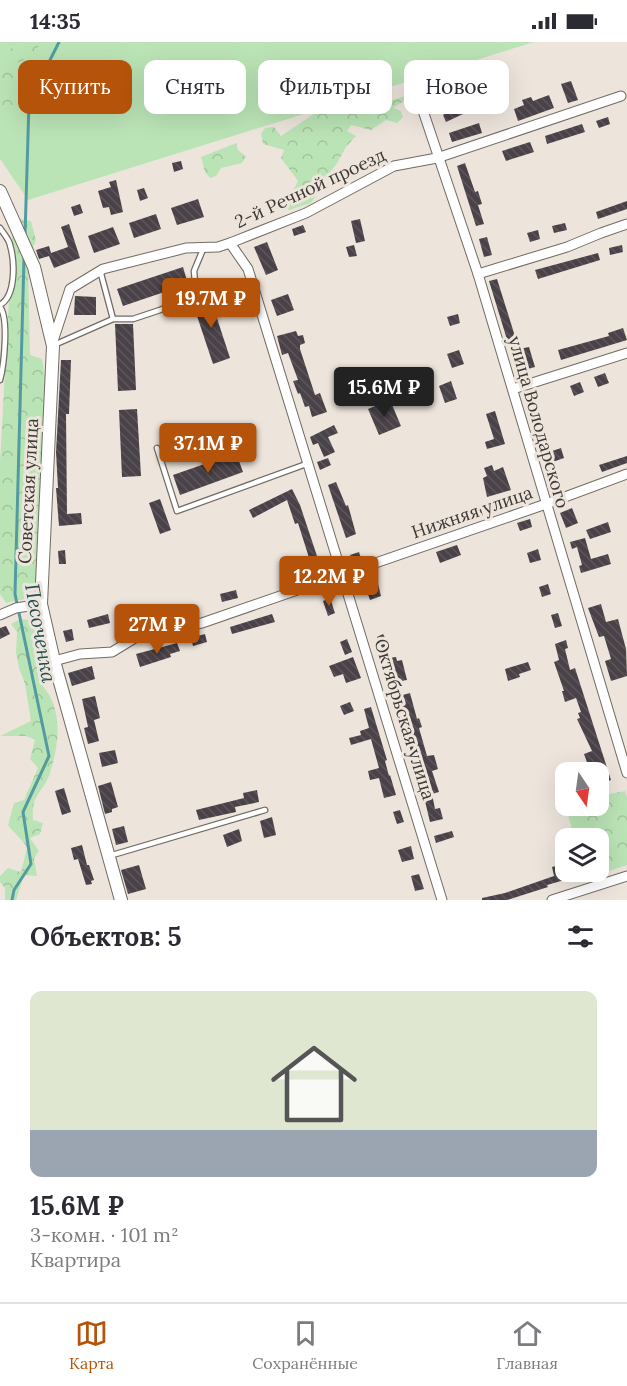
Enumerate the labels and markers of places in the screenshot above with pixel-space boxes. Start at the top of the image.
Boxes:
pin: 19.7M ₽ [156,278,266,329]
pin: 15.6M ₽ [329,367,439,418]
pin: 37.1M ₽ [153,423,263,474]
pin: 12.2M ₽ [274,556,384,607]
pin: 27M ₽ [115,604,199,655]

